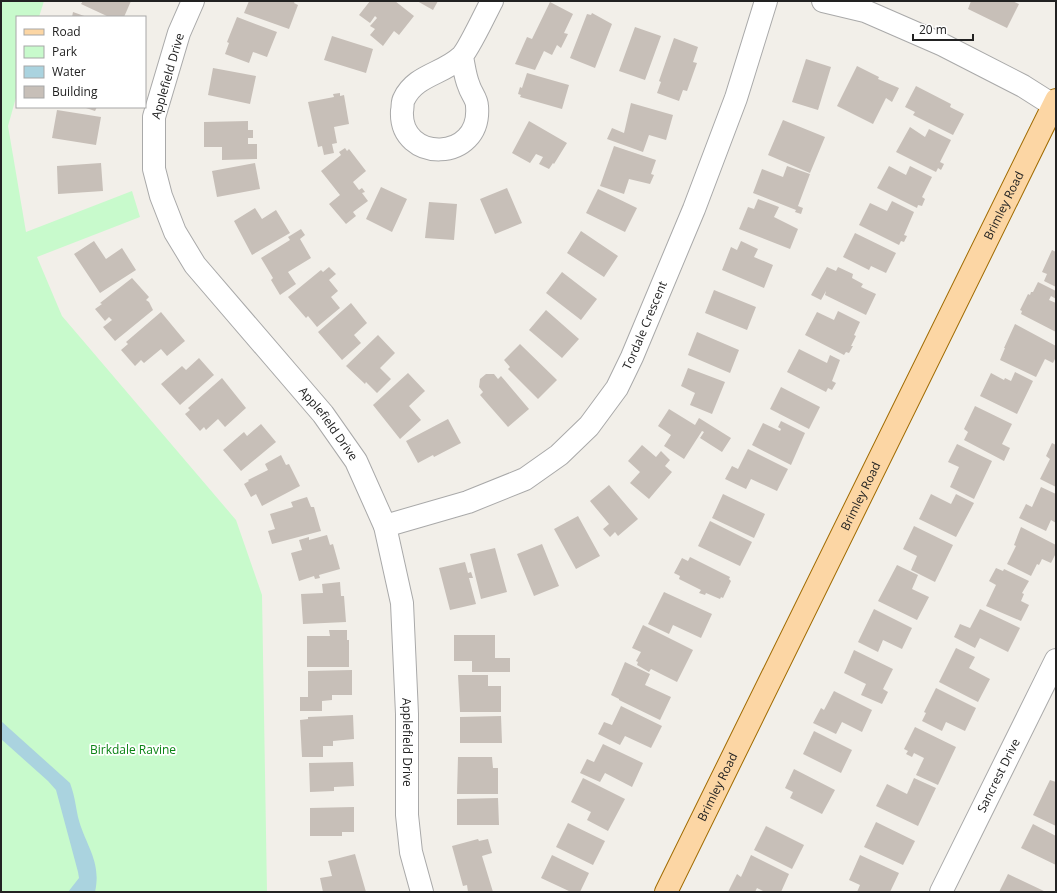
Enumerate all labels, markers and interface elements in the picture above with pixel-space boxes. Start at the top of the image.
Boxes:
legend [16,16,146,108]
scale bar [913,16,973,42]
text: 20 m [919,21,947,38]
text: Road [52,23,81,40]
street label: Applefield Drive [147,31,188,121]
text: Park [52,43,78,60]
text: Water [52,63,86,80]
text: Building [52,83,98,100]
street label: Brimley Road [979,168,1028,243]
street label: Tordale Crescent [618,278,671,372]
street label: Applefield Drive [295,383,362,464]
street label: Brimley Road [836,459,884,533]
street label: Applefield Drive [398,698,416,787]
street label: Sancrest Drive [973,735,1024,815]
park label: Birkdale Ravine [90,741,176,758]
street label: Brimley Road [693,750,741,824]

